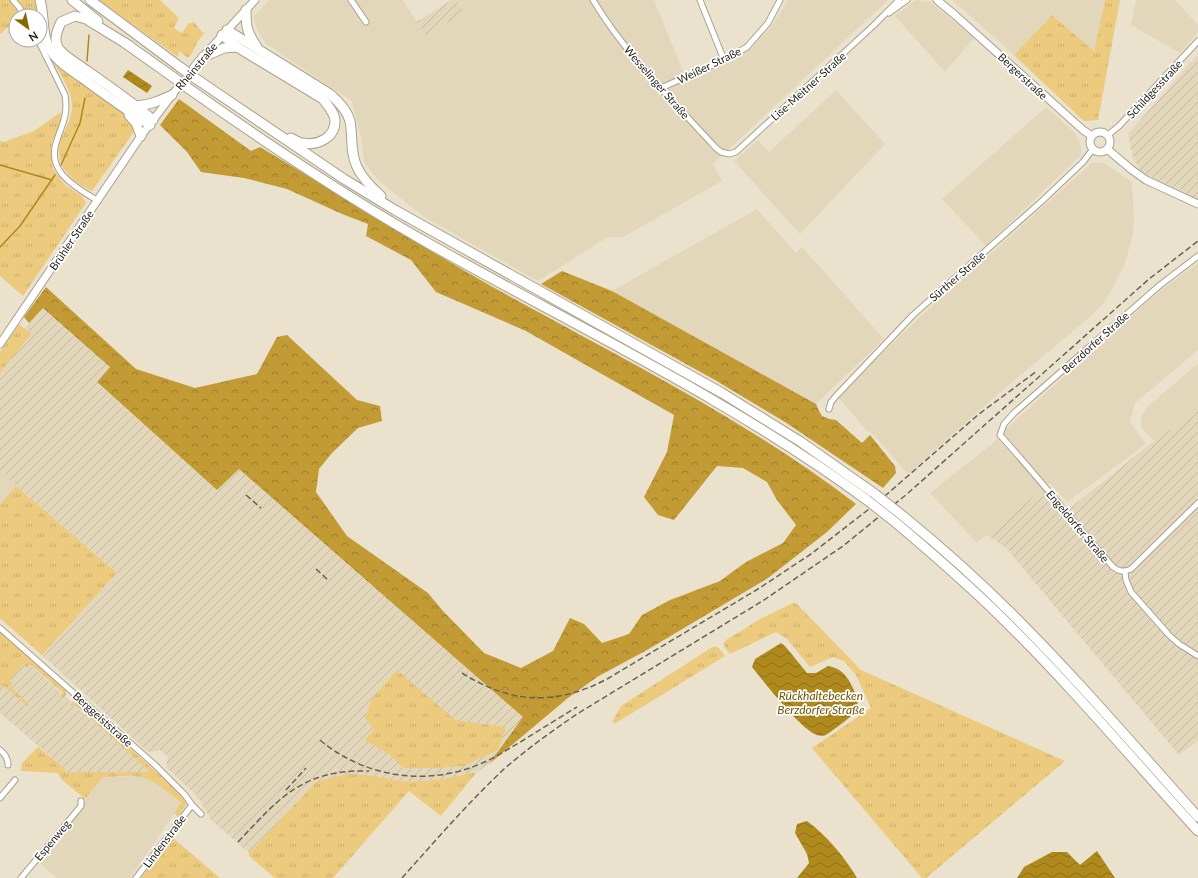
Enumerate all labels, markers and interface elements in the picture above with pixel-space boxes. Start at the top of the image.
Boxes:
north arrow [8,8,48,48]
text: N [27,29,41,45]
street label: Rheinstraße [172,40,220,92]
street label: Wesselinger Straße [622,43,692,121]
street label: Weißer Straße [675,44,743,86]
street label: Lise-Meitner-Straße [768,49,848,123]
street label: Bergerstraße [996,50,1050,102]
street label: Schildgesstraße [1124,57,1185,121]
street label: Brühler Straße [46,207,96,272]
street label: Sürther Straße [926,248,988,304]
street label: Berzdorfer Straße [1059,308,1131,375]
street label: Engeldorfer Straße [1044,487,1112,565]
water label: Rückhaltebecken Berzdorfer Straße [777,688,865,717]
street label: Berggeiststraße [71,689,136,749]
street label: Lindenstraße [140,812,188,870]
street label: Espenweg [31,817,73,863]

